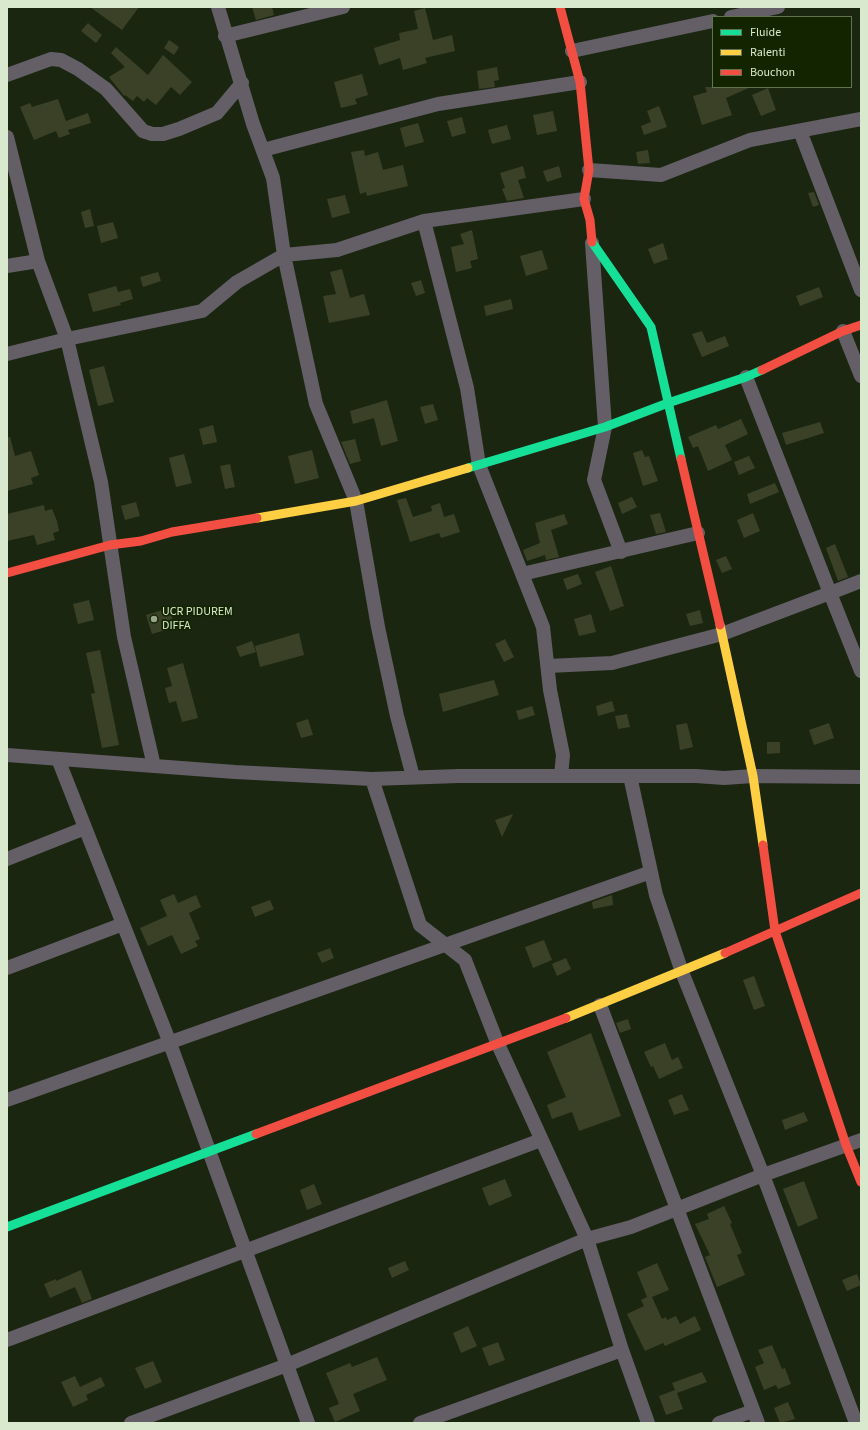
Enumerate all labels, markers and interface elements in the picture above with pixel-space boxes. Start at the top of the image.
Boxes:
legend [712,16,852,88]
text: Fluide [750,24,781,41]
text: Ralenti [750,44,785,61]
text: Bouchon [750,64,795,81]
place label: UCR PIDUREM DIFFA [162,605,233,633]
marker: UCR PIDUREM DIFFA [149,614,159,624]

